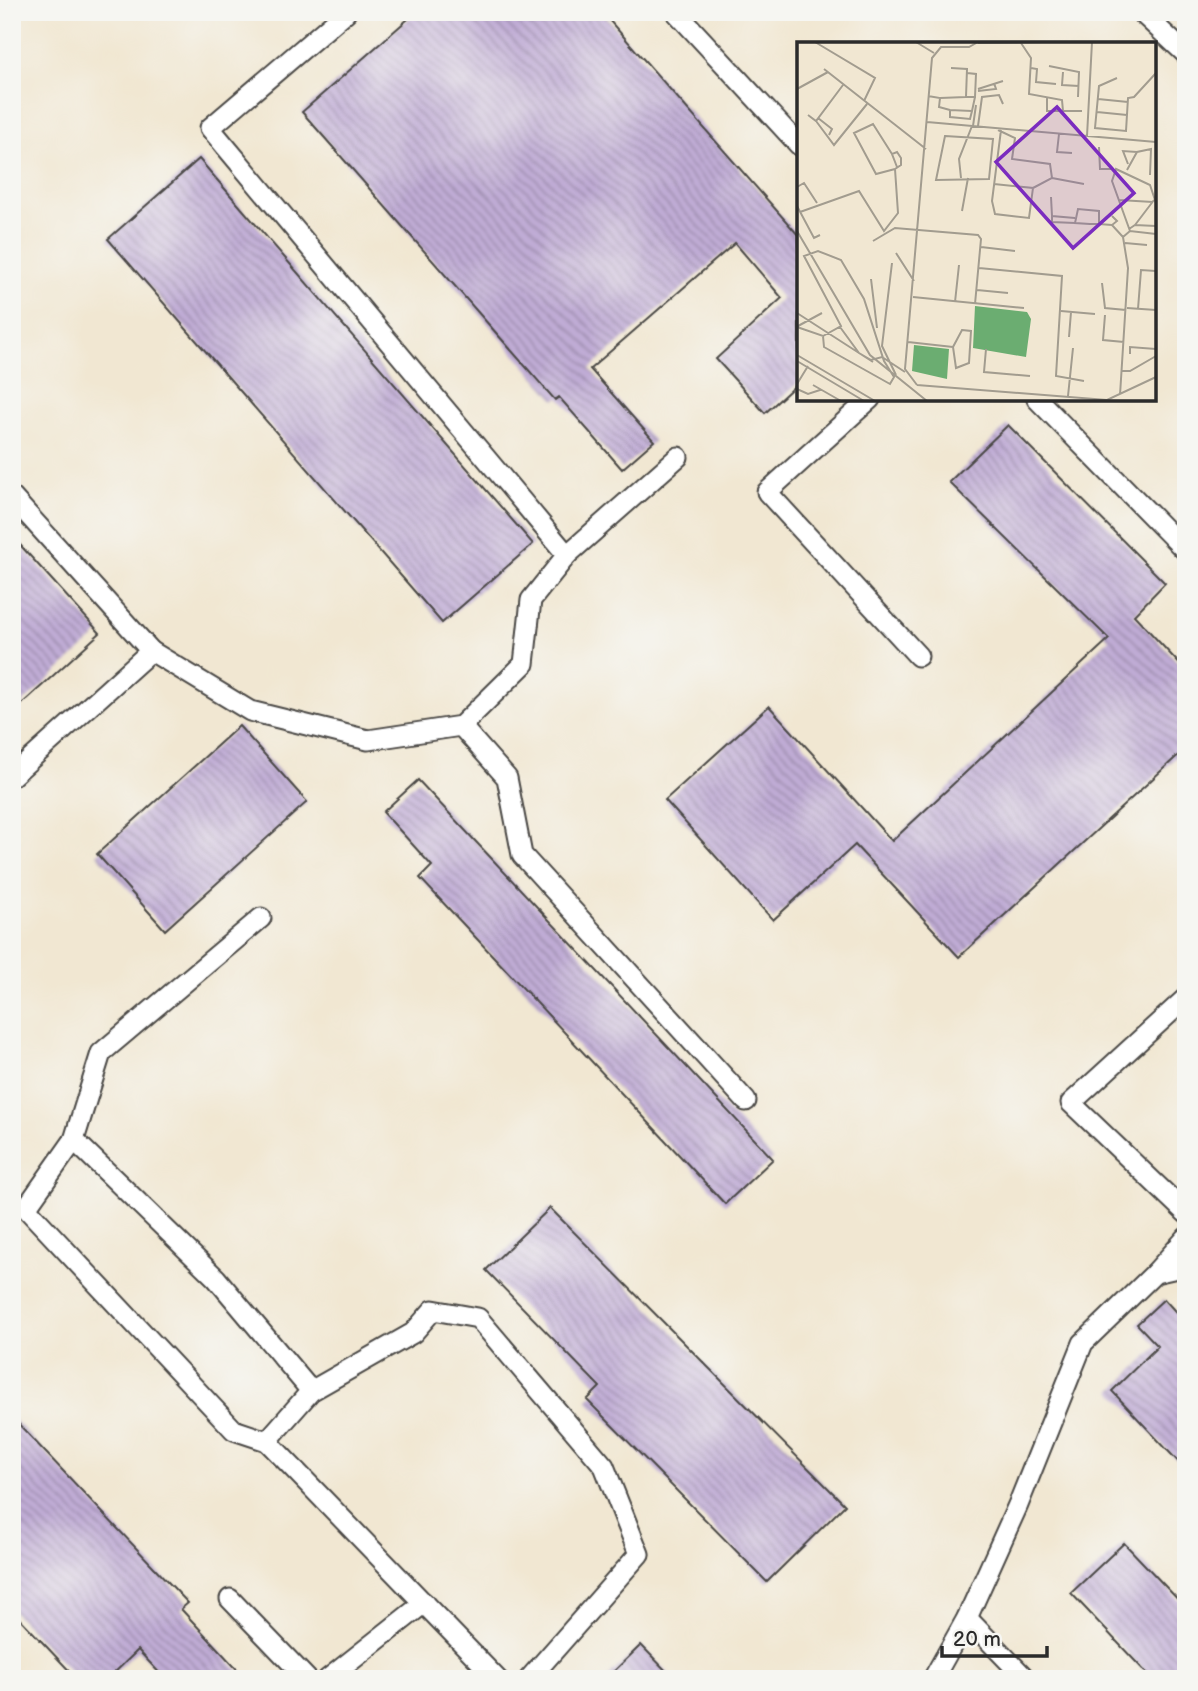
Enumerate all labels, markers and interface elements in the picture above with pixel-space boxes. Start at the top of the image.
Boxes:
inset map [797,42,1156,401]
scale bar [942,1614,1048,1658]
text: 20 m [953,1627,1001,1652]

